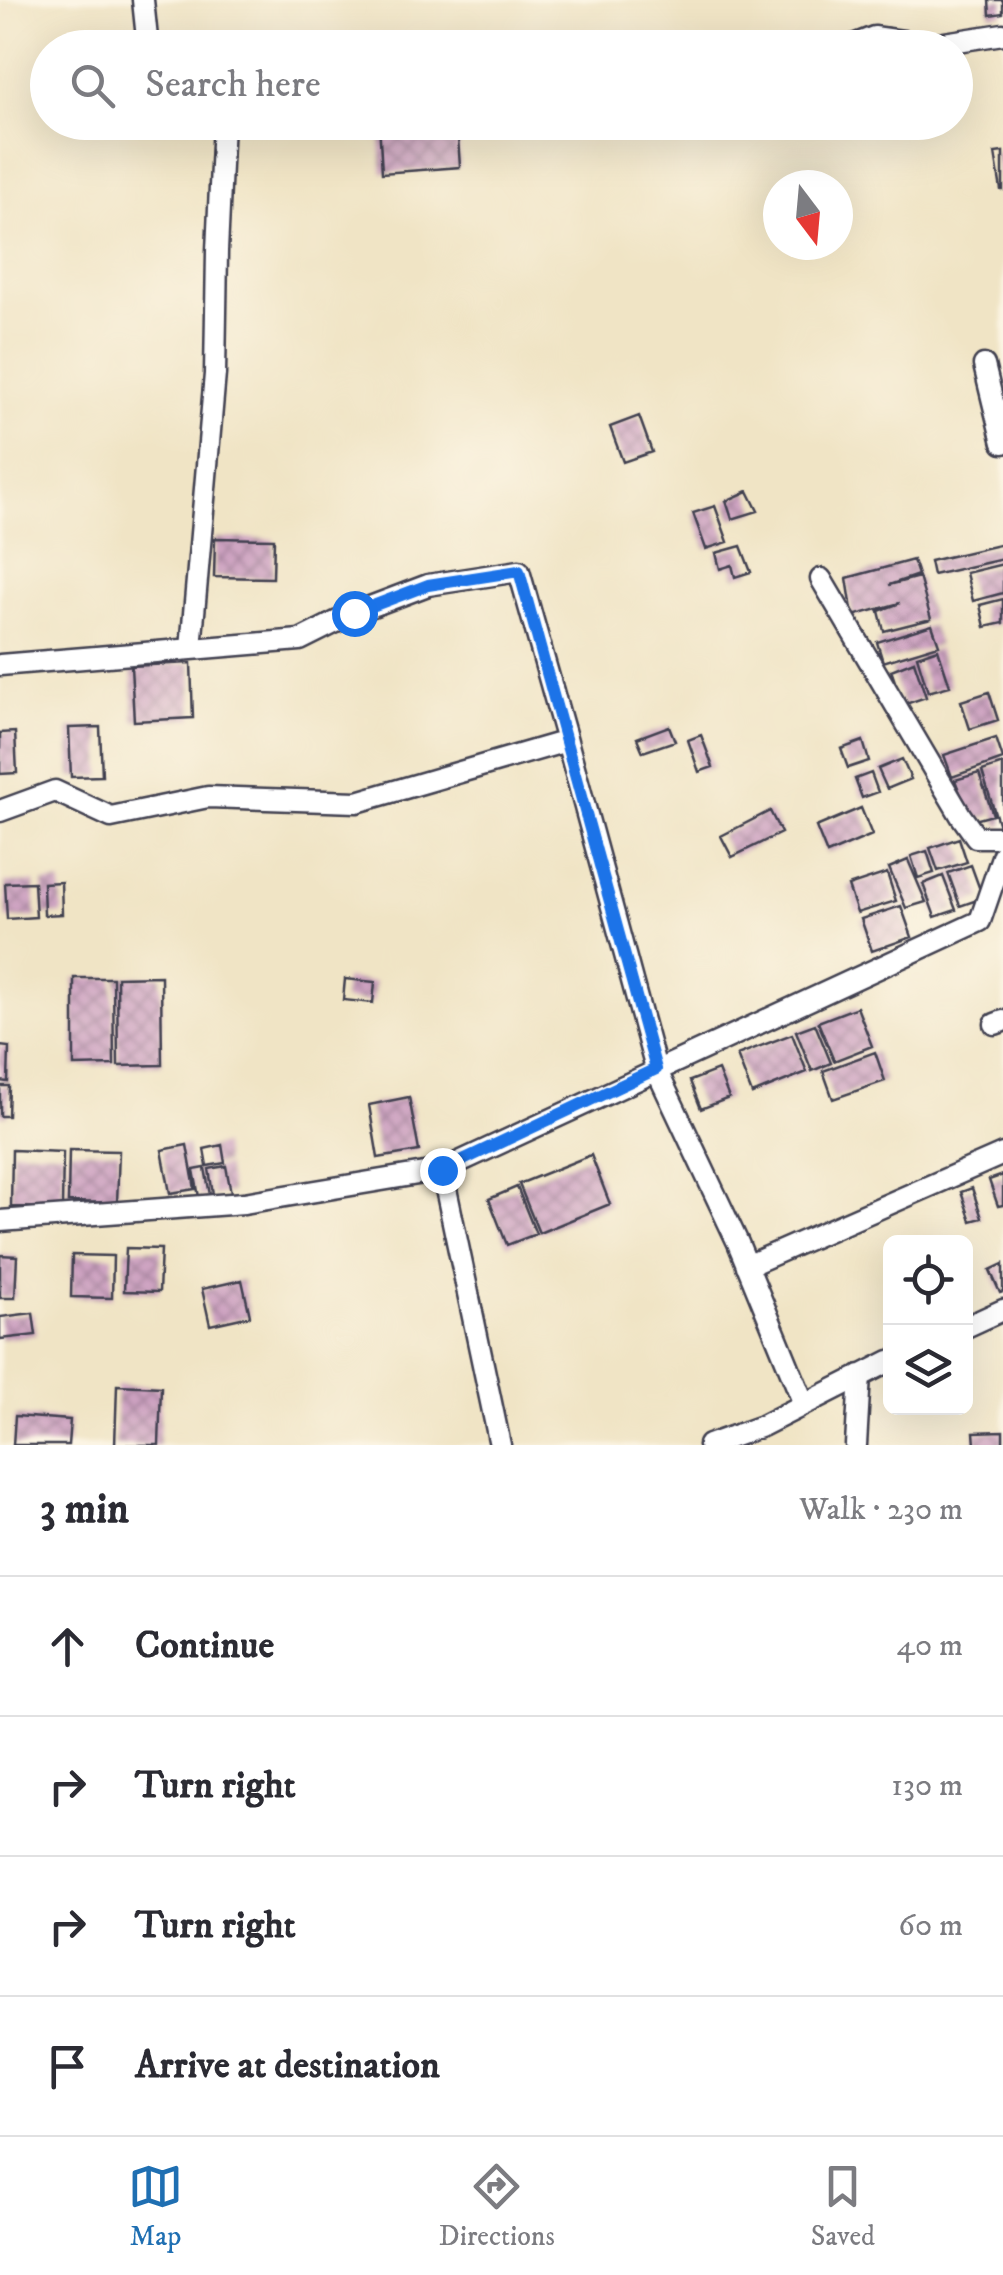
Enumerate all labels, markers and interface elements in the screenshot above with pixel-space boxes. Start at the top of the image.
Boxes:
search box [30,30,973,140]
icon: search [65,58,120,113]
text: Search here [145,61,321,109]
north arrow [763,170,853,260]
route start [332,591,378,637]
route end [420,1148,466,1194]
map controls [883,1235,973,1415]
button: locate [883,1235,973,1325]
button: layers [883,1325,973,1415]
text: 3 min [40,1484,129,1536]
text: Walk · 230 m [799,1490,963,1530]
icon: ahead [40,1619,95,1674]
text: Continue [135,1622,274,1670]
text: 40 m [896,1626,963,1666]
icon: right [40,1759,95,1814]
text: Turn right [135,1762,296,1810]
text: 130 m [891,1766,963,1806]
icon: right [40,1899,95,1954]
text: Turn right [135,1902,296,1950]
text: 60 m [898,1906,963,1946]
icon: arrive [40,2039,95,2094]
text: Arrive at destination [135,2042,440,2090]
tab: Map [128,2159,183,2254]
tab: Directions [439,2159,555,2254]
tab: Saved [811,2159,875,2254]

